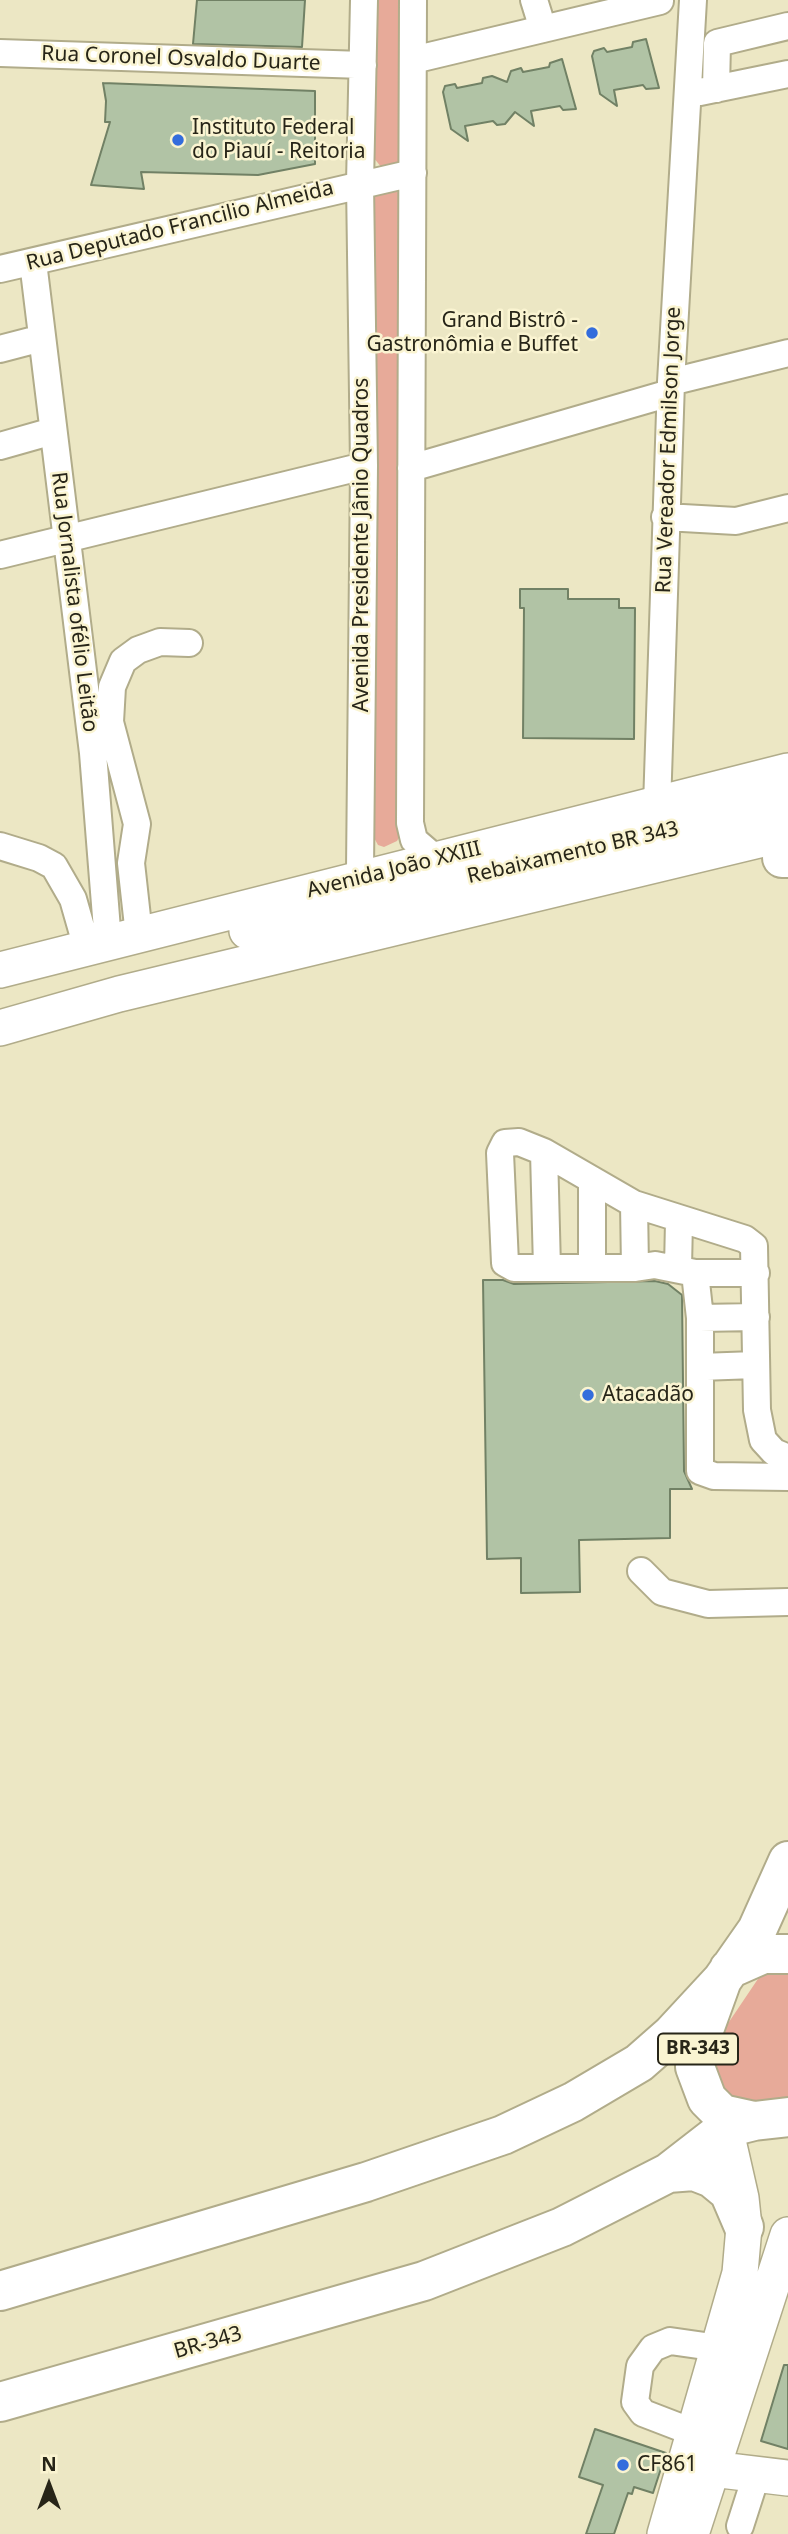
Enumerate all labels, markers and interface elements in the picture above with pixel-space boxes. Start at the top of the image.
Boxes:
street label: Rua Coronel Osvaldo Duarte [41,42,321,76]
place label: Instituto Federal do Piauí - Reitoria [192,115,366,165]
marker: Instituto Federal do Piauí - Reitoria [170,132,186,148]
street label: Rua Deputado Francilio Almeida [24,176,336,276]
street label: Rua Vereador Edmilson Jorge [651,306,687,594]
place label: Grand Bistrô - Gastronômia e Buffet [367,308,578,358]
marker: Grand Bistrô - Gastronômia e Buffet [584,325,600,341]
street label: Avenida Presidente Jânio Quadros [349,378,375,712]
street label: Rua Jornalista ofélio Leitão [46,470,102,734]
street label: Rebaixamento BR 343 [465,816,681,890]
street label: Avenida João XXIII [304,836,484,904]
place label: Atacadão [602,1382,694,1408]
marker: Atacadão [580,1387,596,1403]
road number: BR-343 [658,2034,738,2064]
street label: BR-343 [171,2321,245,2365]
north arrow [14,2450,84,2520]
text: N [41,2451,57,2477]
place label: CF861 [637,2452,697,2478]
marker: CF861 [615,2457,631,2473]

